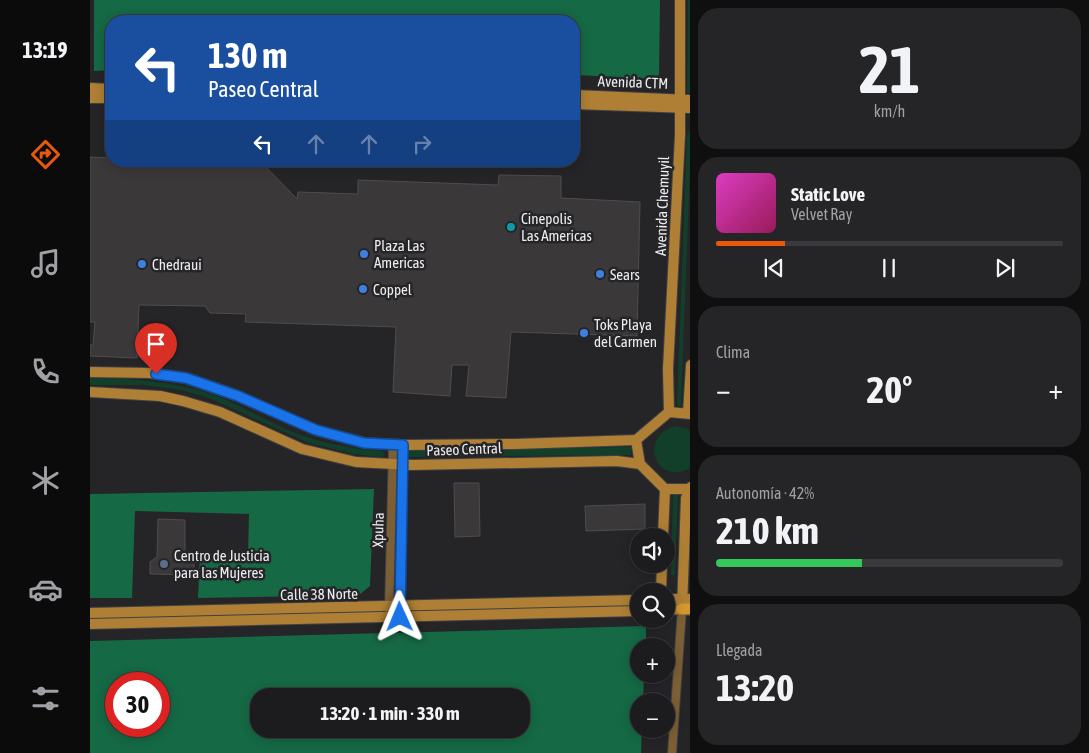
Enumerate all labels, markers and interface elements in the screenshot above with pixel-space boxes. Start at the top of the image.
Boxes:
text: 21 [859,32,920,107]
icon: left [125,35,190,100]
text: 130 m [208,35,287,75]
text: 13:19 [22,37,68,63]
street label: Avenida CTM [597,72,669,92]
text: Paseo Central [208,76,319,102]
text: km/h [874,102,905,120]
icon: left [249,130,277,158]
icon: ahead [302,130,330,158]
icon: ahead [355,130,383,158]
icon: right [408,130,436,158]
icon: directions [28,137,63,172]
street label: Avenida Chemuyil [652,156,672,256]
text: Static Love [791,183,865,205]
text: Velvet Ray [791,205,852,223]
place label: Cinepolis Las Americas [521,210,592,244]
marker: Cinepolis Las Americas [505,221,517,233]
place label: Plaza Las Americas [374,237,425,271]
icon: music [28,246,63,281]
marker: Plaza Las Americas [358,248,370,260]
icon: previous [760,254,788,282]
icon: pause [875,254,903,282]
icon: next [991,254,1019,282]
place label: Chedraui [152,256,202,273]
marker: Chedraui [136,258,148,270]
place label: Sears [610,266,640,283]
marker: Sears [594,268,606,280]
place label: Coppel [373,281,412,298]
marker: Coppel [357,283,369,295]
place label: Toks Playa del Carmen [594,316,657,350]
pin [135,323,177,374]
marker: Toks Playa del Carmen [578,327,590,339]
icon: arrive [142,330,170,358]
text: Clima [716,343,750,361]
icon: phone [28,354,63,389]
text: 20° [866,368,913,411]
text: − [716,373,731,405]
text: + [1048,373,1063,405]
street label: Paseo Central [426,439,502,459]
icon: climate [28,463,63,498]
text: Autonomía · 42% [716,484,814,502]
text: 210 km [716,509,819,552]
street label: Xpuha [369,512,387,548]
map controls [630,528,675,738]
button: sound [630,528,675,573]
place label: Centro de Justicia para las Mujeres [174,547,270,581]
marker: Centro de Justicia para las Mujeres [158,558,170,570]
icon: car [28,572,63,607]
button: search [630,583,675,628]
street label: Calle 38 Norte [280,585,358,603]
position arrow [373,590,425,642]
button: + [630,638,675,683]
text: Llegada [716,641,763,659]
text: 13:20 [716,666,794,709]
speed limit sign: 30 [105,672,170,737]
icon: filters [28,681,63,716]
button: − [630,693,675,738]
text: 13:20 · 1 min · 330 m [320,702,460,724]

